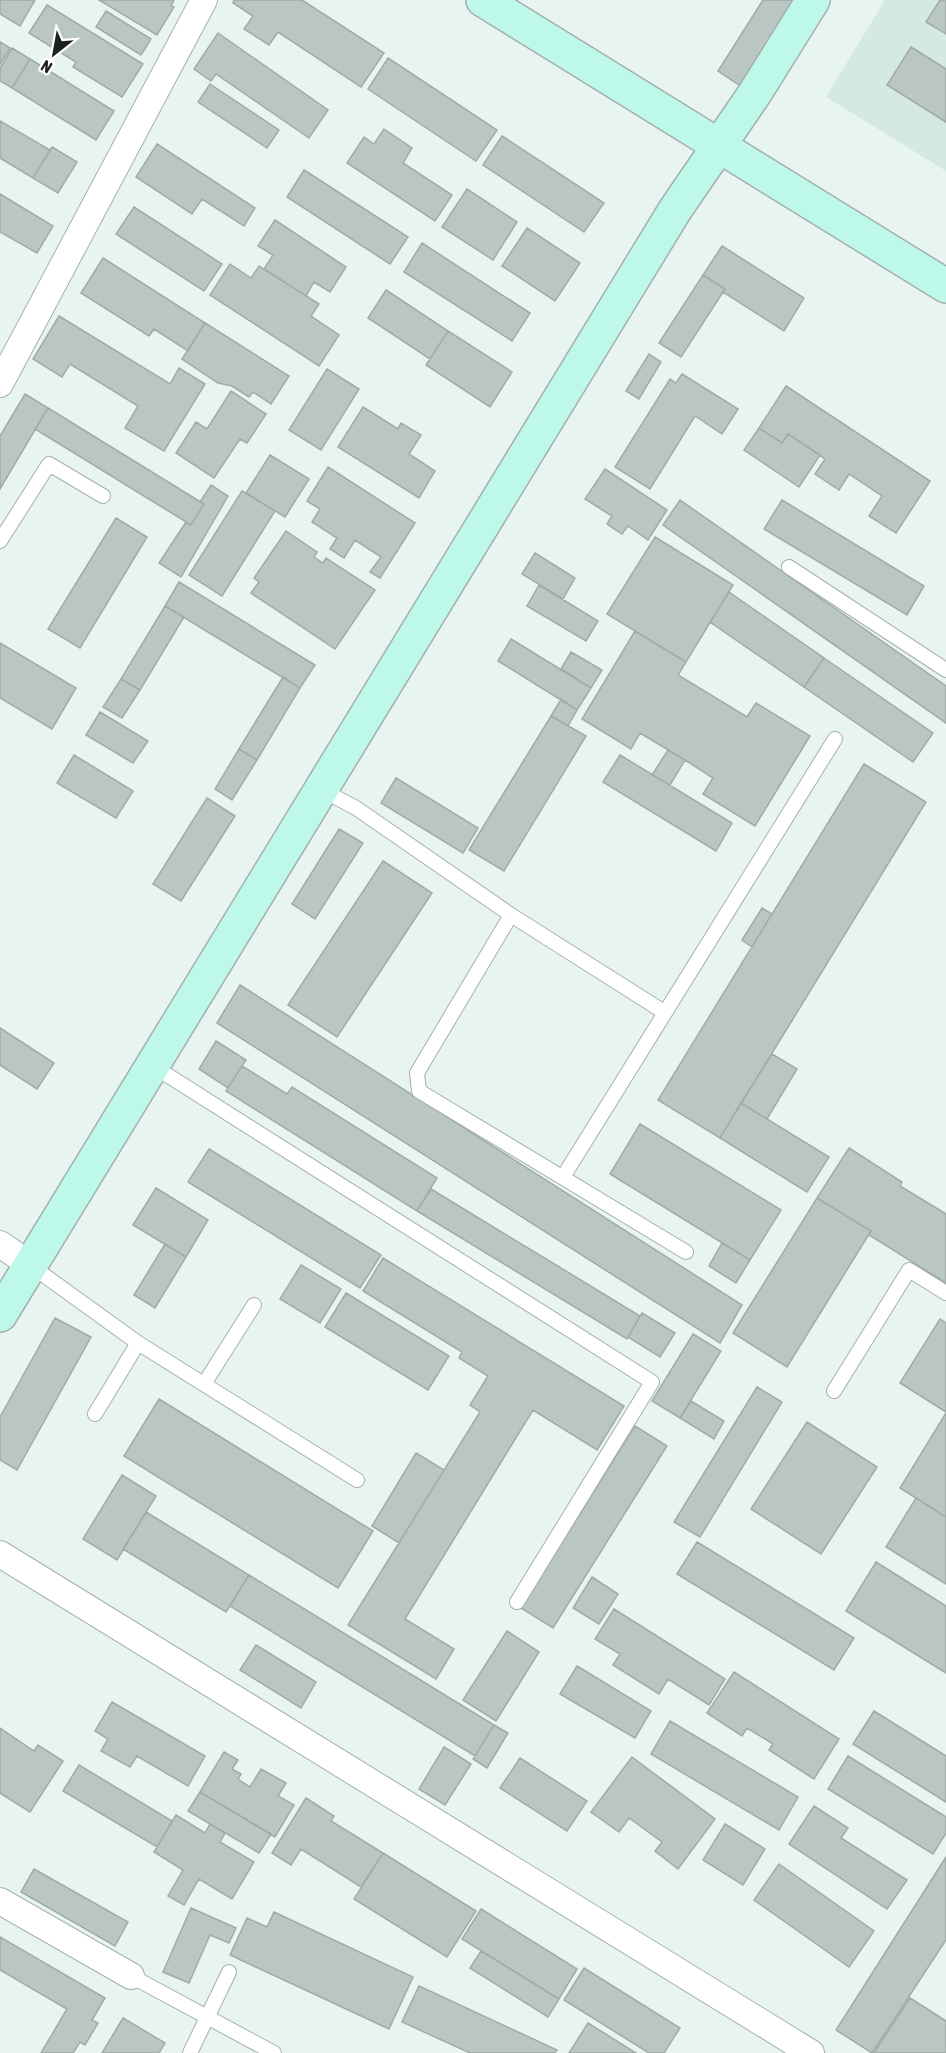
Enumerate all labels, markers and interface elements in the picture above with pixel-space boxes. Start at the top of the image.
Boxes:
north arrow [24,24,84,84]
text: N [38,57,55,77]

